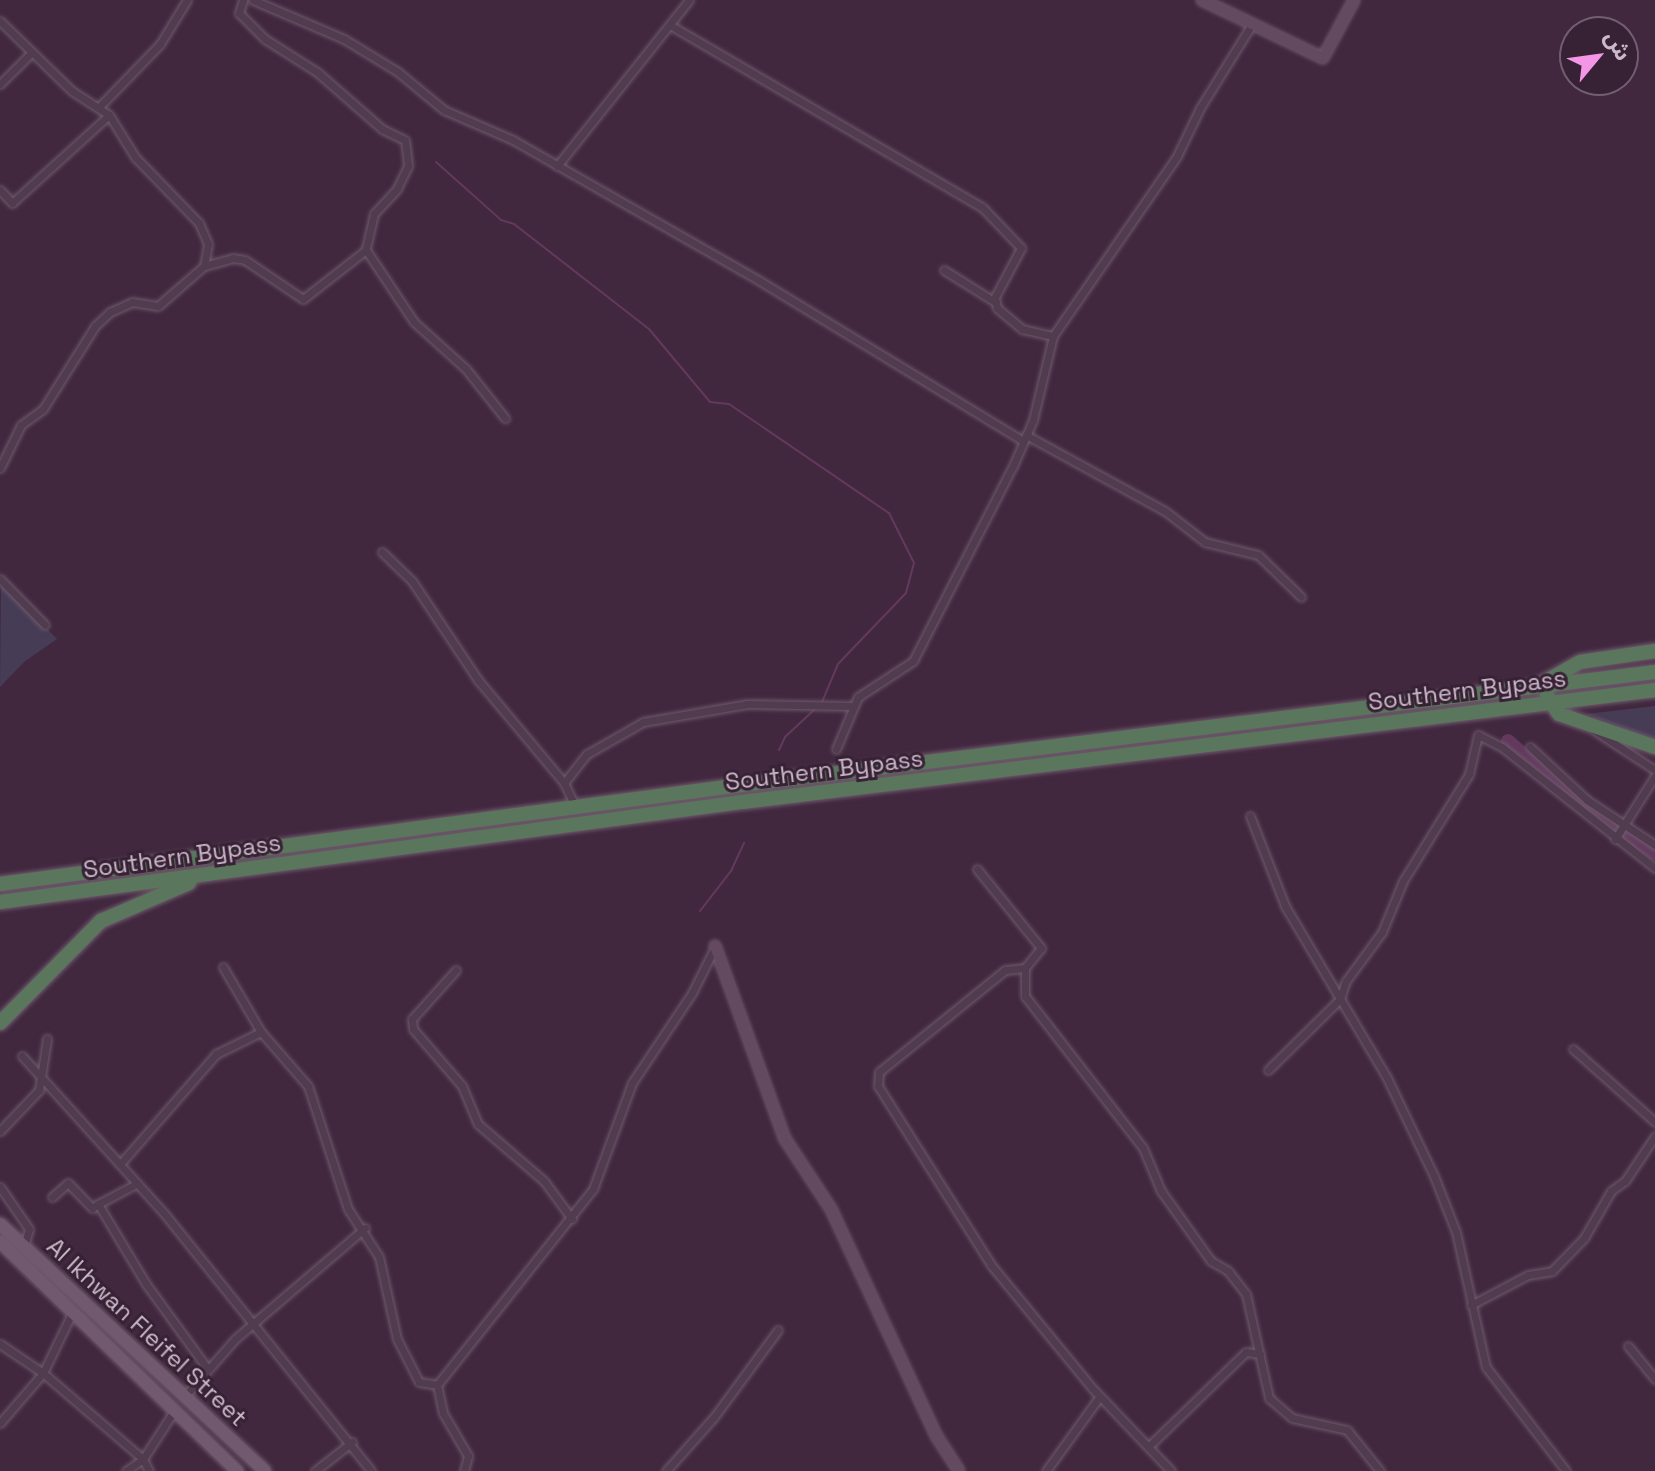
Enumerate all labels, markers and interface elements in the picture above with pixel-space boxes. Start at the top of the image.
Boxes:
north arrow [1559,16,1639,96]
text: ش [1599,25,1638,65]
street label: Southern Bypass [1366,664,1568,716]
street label: Southern Bypass [723,744,925,796]
street label: Southern Bypass [81,828,283,884]
street label: Al Ikhwan Fleifel Street [41,1232,253,1432]

